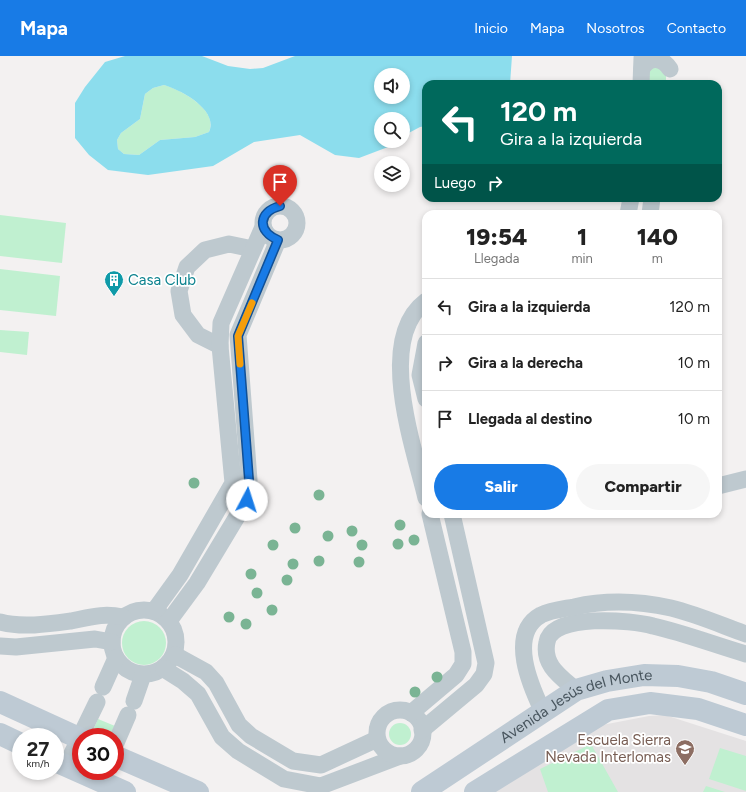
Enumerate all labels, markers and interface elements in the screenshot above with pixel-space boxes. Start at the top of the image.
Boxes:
text: Mapa [20,17,68,40]
text: Inicio [474,20,508,37]
text: Mapa [530,20,564,37]
text: Nosotros [586,20,645,37]
text: Contacto [667,20,726,37]
map controls [374,68,410,192]
button: sound [374,68,410,104]
text: 120 m [500,94,577,128]
icon: left [434,96,486,148]
button: search [374,112,410,148]
text: Gira a la izquierda [500,128,642,150]
button: layers [374,156,410,192]
pin [263,165,297,206]
icon: arrive [269,171,291,193]
icon: right [484,172,506,194]
text: Luego [434,174,476,192]
text: 19:54 [466,222,527,251]
text: 1 [577,222,587,251]
text: 140 [637,222,678,251]
text: Llegada [474,251,519,266]
text: min [571,251,593,266]
text: m [652,251,663,266]
building icon: Casa Club [103,269,125,297]
place label: Casa Club [128,271,196,289]
icon: left [434,296,456,318]
text: Gira a la izquierda [468,298,590,316]
text: 120 m [669,298,710,316]
icon: right [434,352,456,374]
text: Gira a la derecha [468,354,583,372]
text: 10 m [678,354,710,372]
icon: arrive [434,408,456,430]
text: Llegada al destino [468,410,592,428]
text: 10 m [678,410,710,428]
button: Salir [434,464,568,510]
button: Compartir [576,464,710,510]
position arrow [226,479,268,521]
street label: Avenida Jesús del Monte [496,666,653,747]
speed limit sign: 30 [72,728,124,780]
place label: Escuela Sierra Nevada Interlomas [545,731,671,766]
text: 27 [27,737,49,761]
school or university icon: Escuela Sierra Nevada Interlomas [674,738,696,766]
text: km/h [27,757,49,770]

